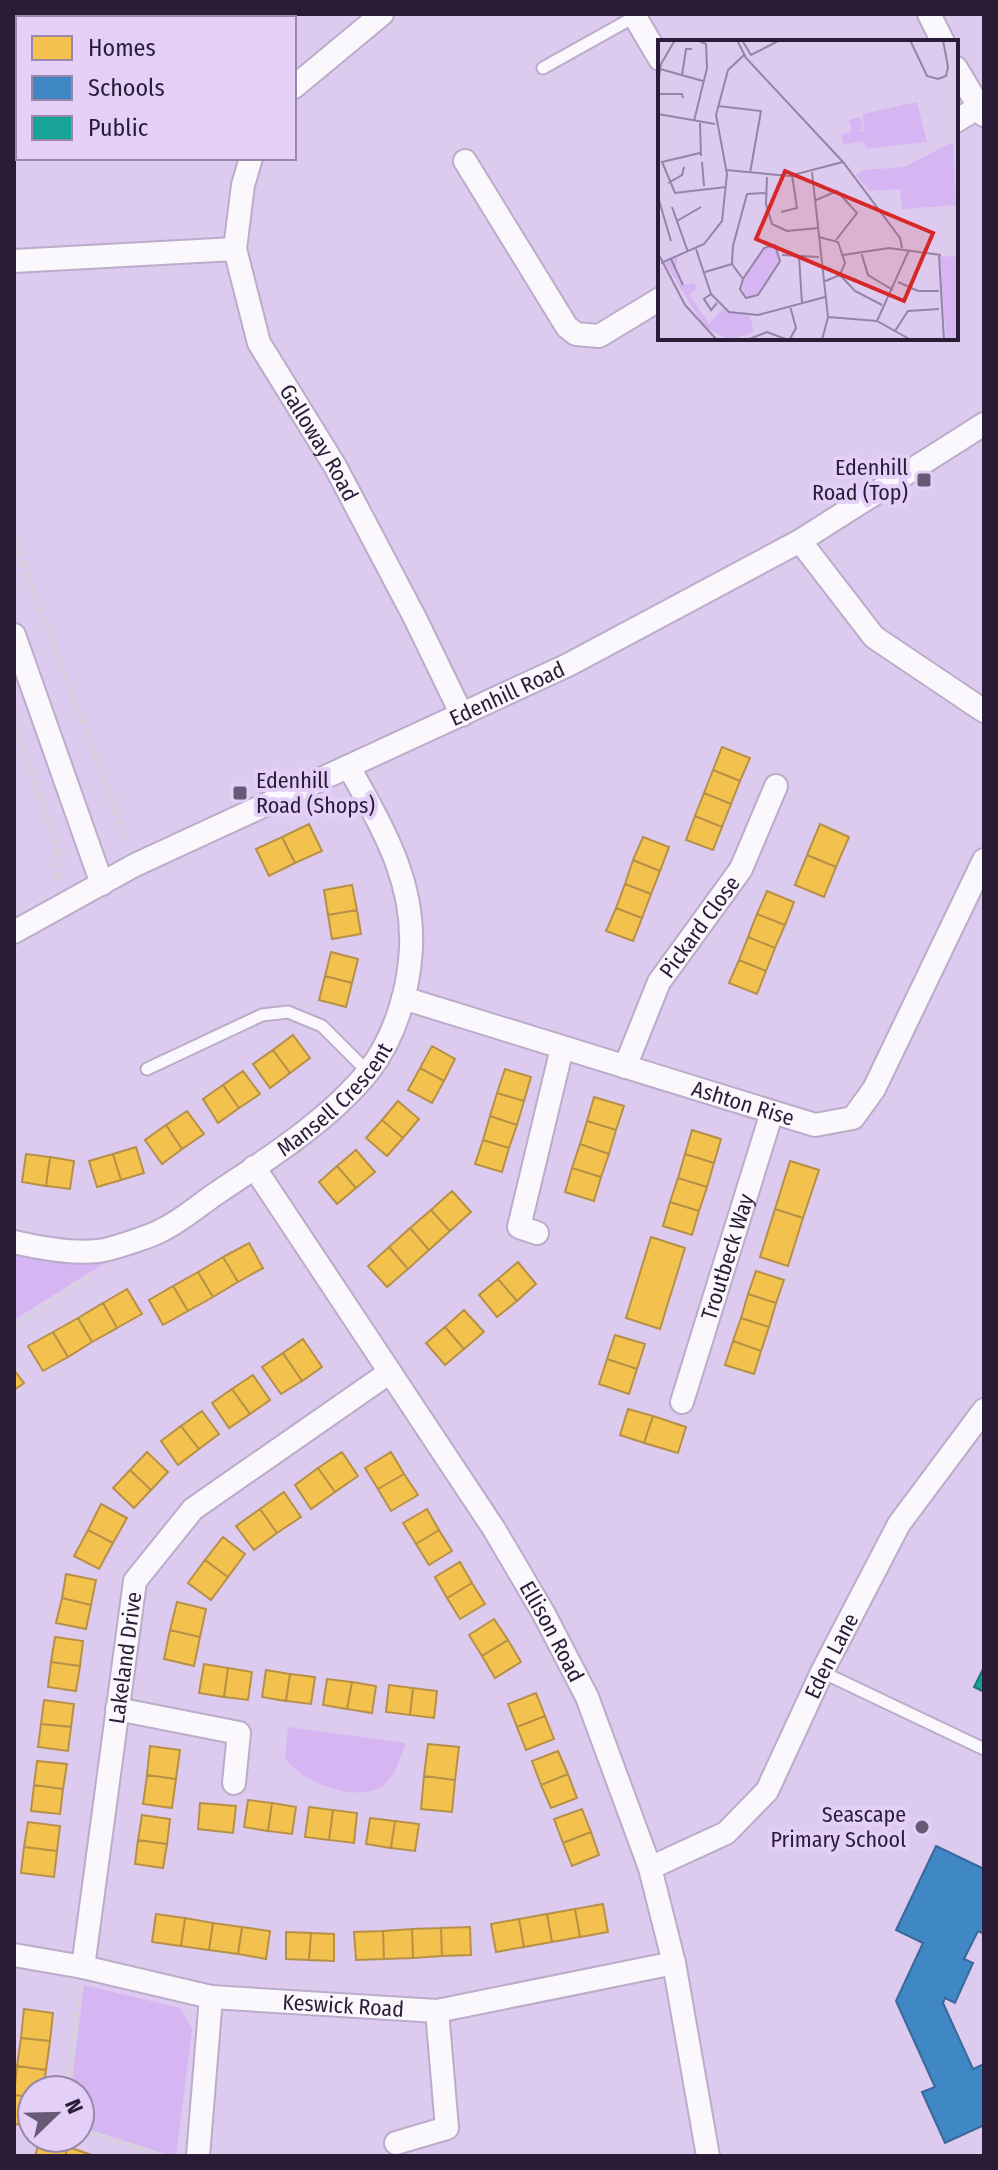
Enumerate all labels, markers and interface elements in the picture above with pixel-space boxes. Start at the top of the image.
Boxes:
legend [16,16,296,160]
text: Homes [88,34,156,62]
inset map [658,40,958,340]
text: Schools [88,74,165,102]
text: Public [88,114,148,142]
street label: Galloway Road [274,379,364,506]
place label: Edenhill Road (Top) [812,454,908,506]
marker: Edenhill Road (Top) [915,471,933,489]
street label: Edenhill Road [445,655,569,732]
place label: Edenhill Road (Shops) [256,767,375,819]
marker: Edenhill Road (Shops) [231,784,249,802]
street label: Pickard Close [654,870,746,983]
street label: Mansell Crescent [272,1037,399,1162]
street label: Ashton Rise [689,1075,798,1132]
street label: Troutbeck Way [695,1191,760,1323]
street label: Ellison Road [514,1576,590,1687]
street label: Lakeland Drive [103,1590,147,1726]
street label: Eden Lane [799,1609,864,1703]
place label: Seascape Primary School [770,1801,906,1853]
marker: Seascape Primary School [913,1818,931,1836]
street label: Keswick Road [282,1988,405,2023]
north arrow [16,2074,96,2154]
text: N [59,2095,89,2118]

